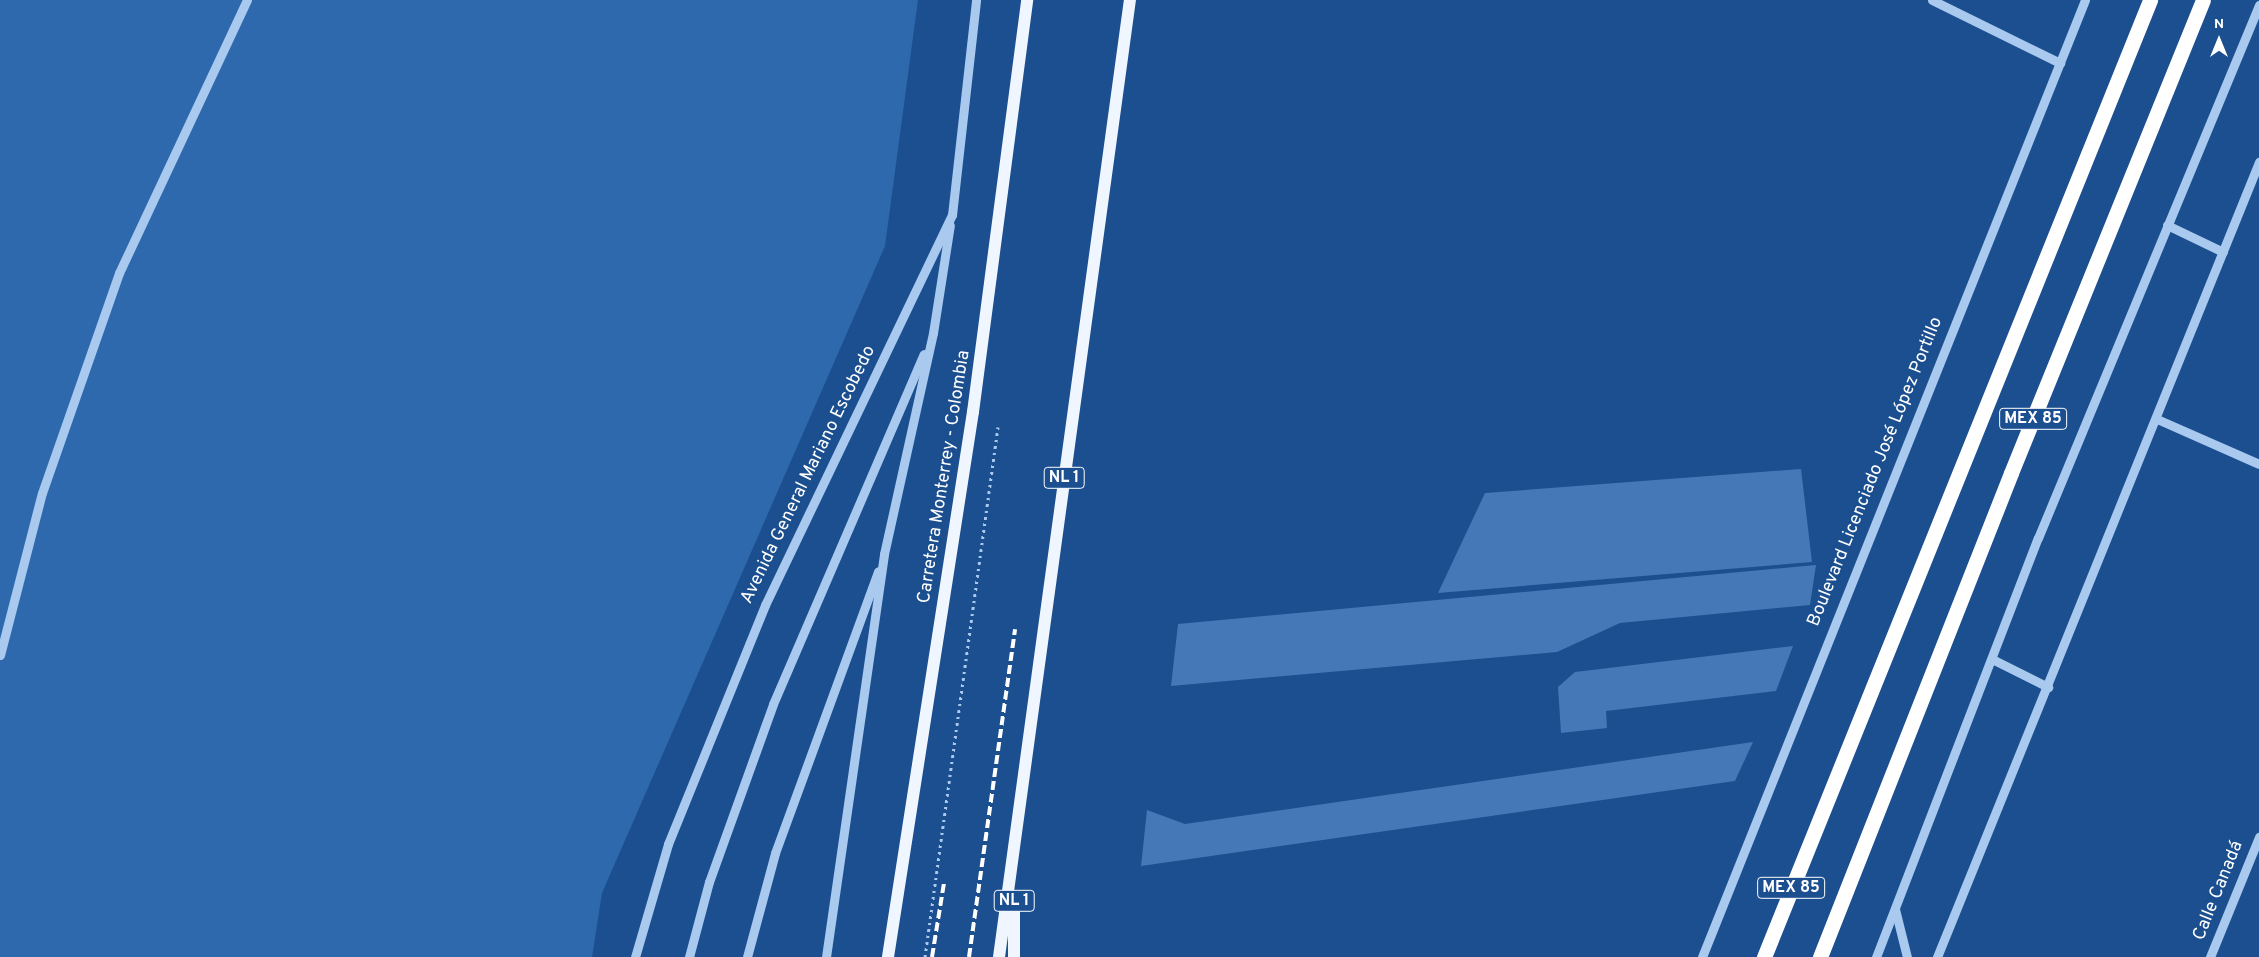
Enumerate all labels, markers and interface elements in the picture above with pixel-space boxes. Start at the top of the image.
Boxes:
north arrow [2194,15,2244,65]
text: N [2214,16,2224,33]
street label: Boulevard Licenciado José López Portillo [1804,314,1948,630]
street label: Avenida General Mariano Escobedo [737,342,881,608]
street label: Carretera Monterrey - Colombia [914,349,976,605]
road number: MEX 85 [1998,406,2068,432]
road number: NL 1 [1043,464,1085,492]
street label: Calle Canadá [2189,838,2249,944]
road number: MEX 85 [1756,874,1826,901]
road number: NL 1 [993,888,1035,914]

